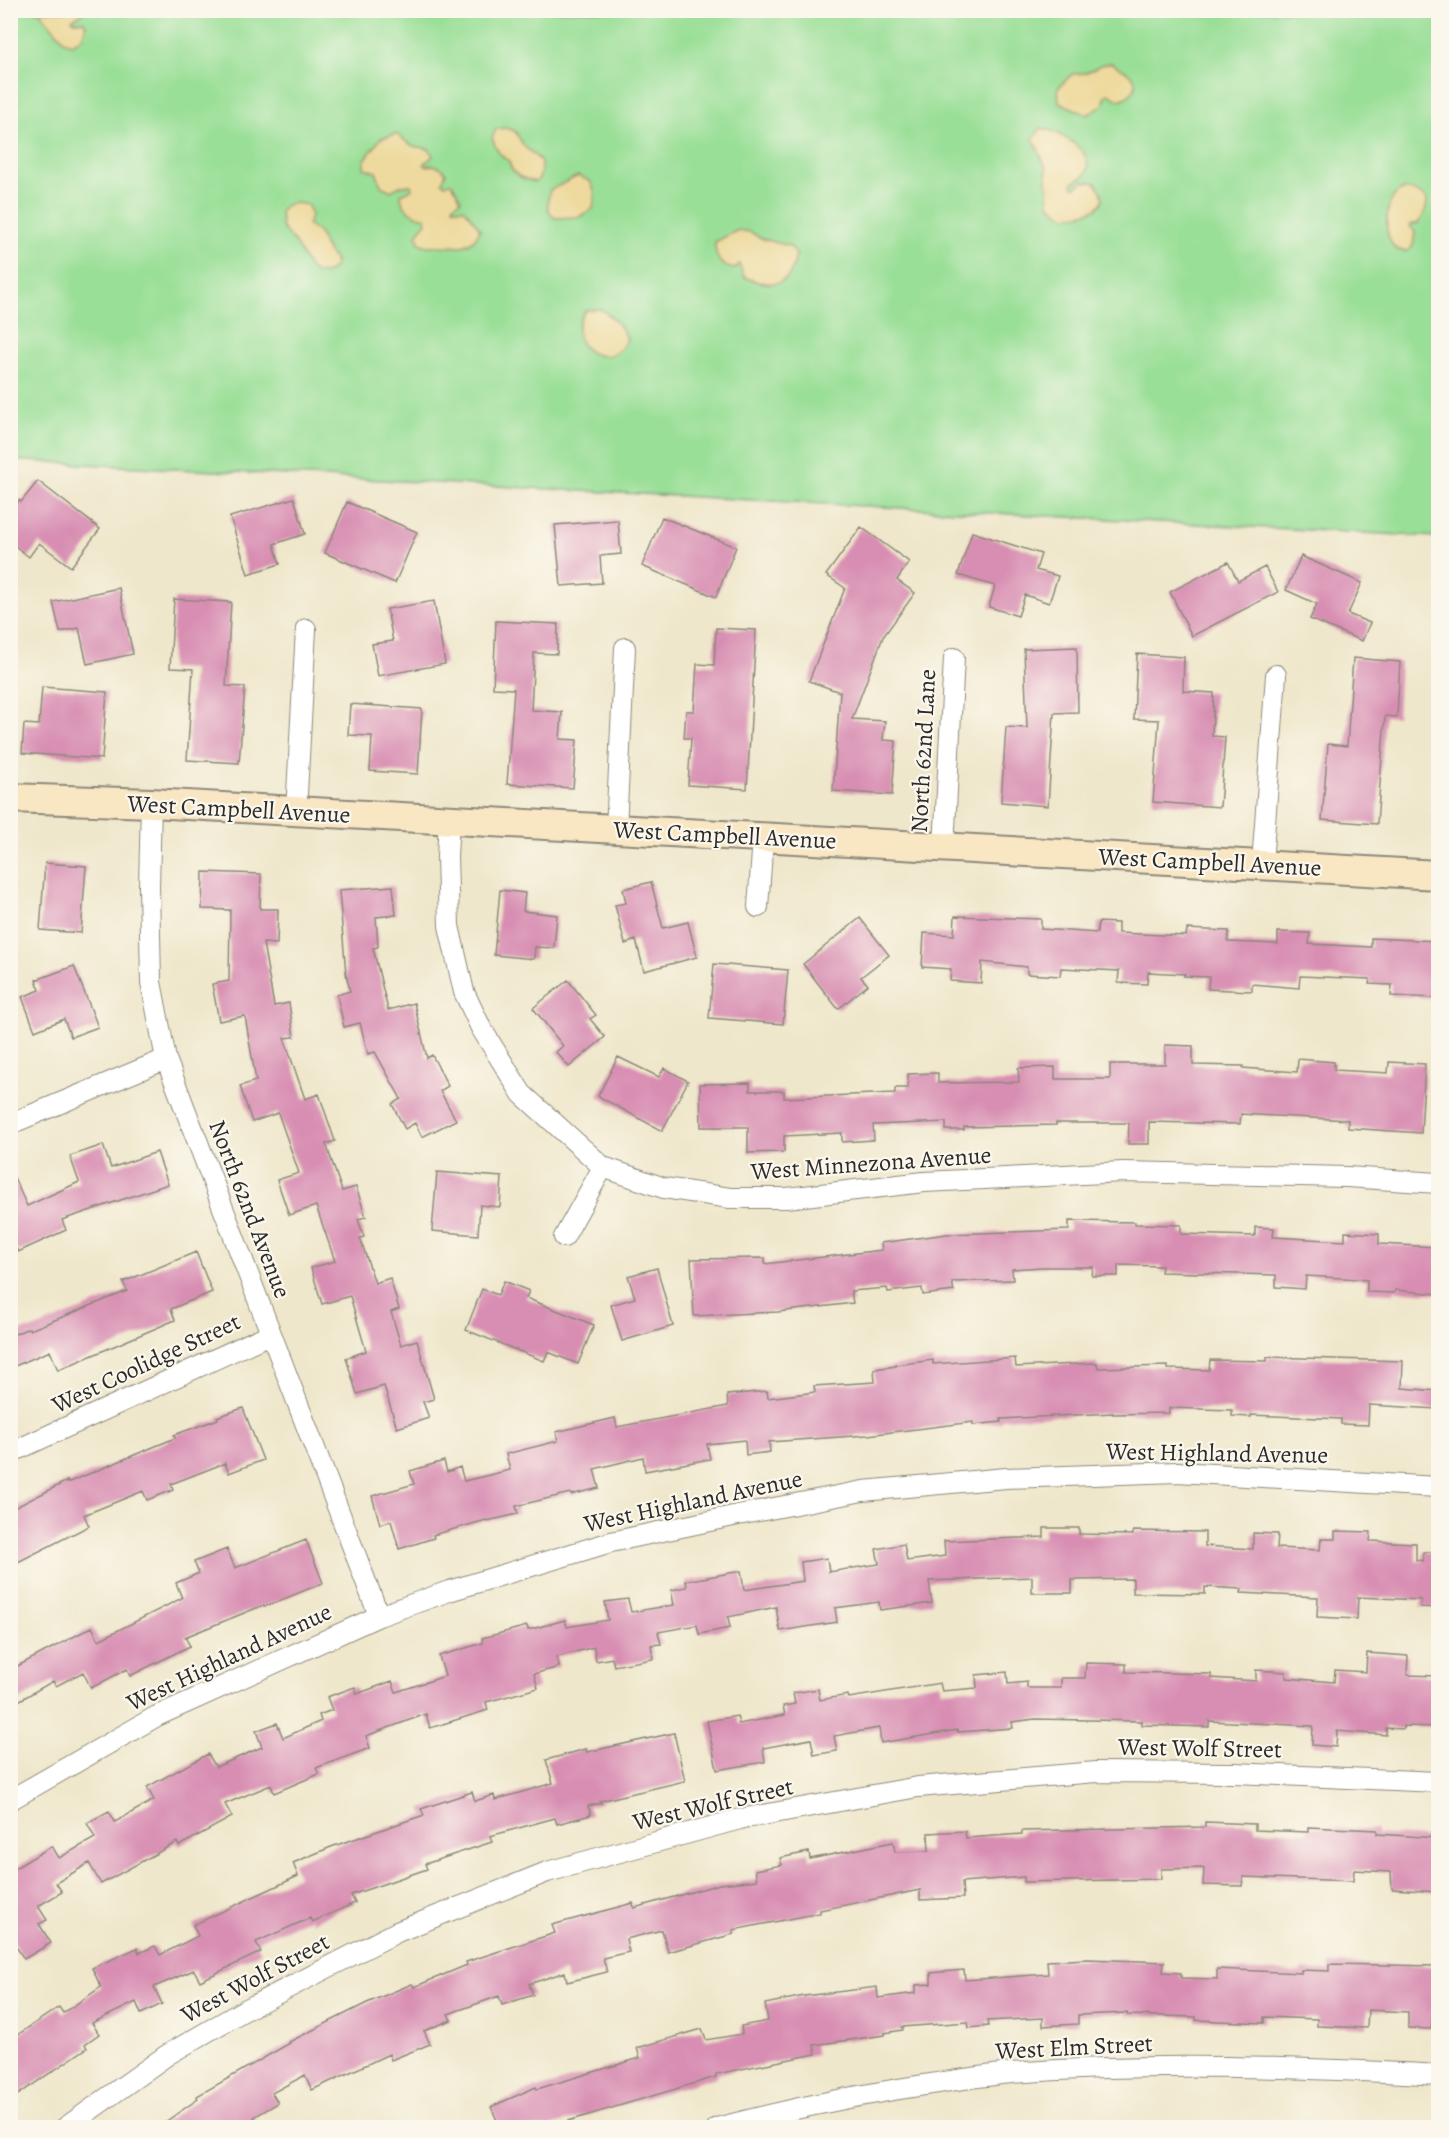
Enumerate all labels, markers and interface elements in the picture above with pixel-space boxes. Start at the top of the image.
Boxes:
street label: North 62nd Lane [903,668,943,834]
street label: West Campbell Avenue [126,787,351,831]
street label: West Campbell Avenue [612,813,837,857]
street label: West Campbell Avenue [1097,840,1322,884]
street label: North 62nd Avenue [201,1115,299,1303]
street label: West Minnezona Avenue [749,1139,992,1187]
street label: West Coolidge Street [46,1305,245,1421]
street label: West Highland Avenue [1105,1435,1328,1471]
street label: West Highland Avenue [580,1462,805,1540]
street label: West Highland Avenue [121,1595,337,1719]
street label: West Wolf Street [1117,1731,1282,1765]
street label: West Wolf Street [629,1770,796,1838]
street label: West Wolf Street [174,1925,335,2031]
street label: West Elm Street [994,2027,1154,2067]

